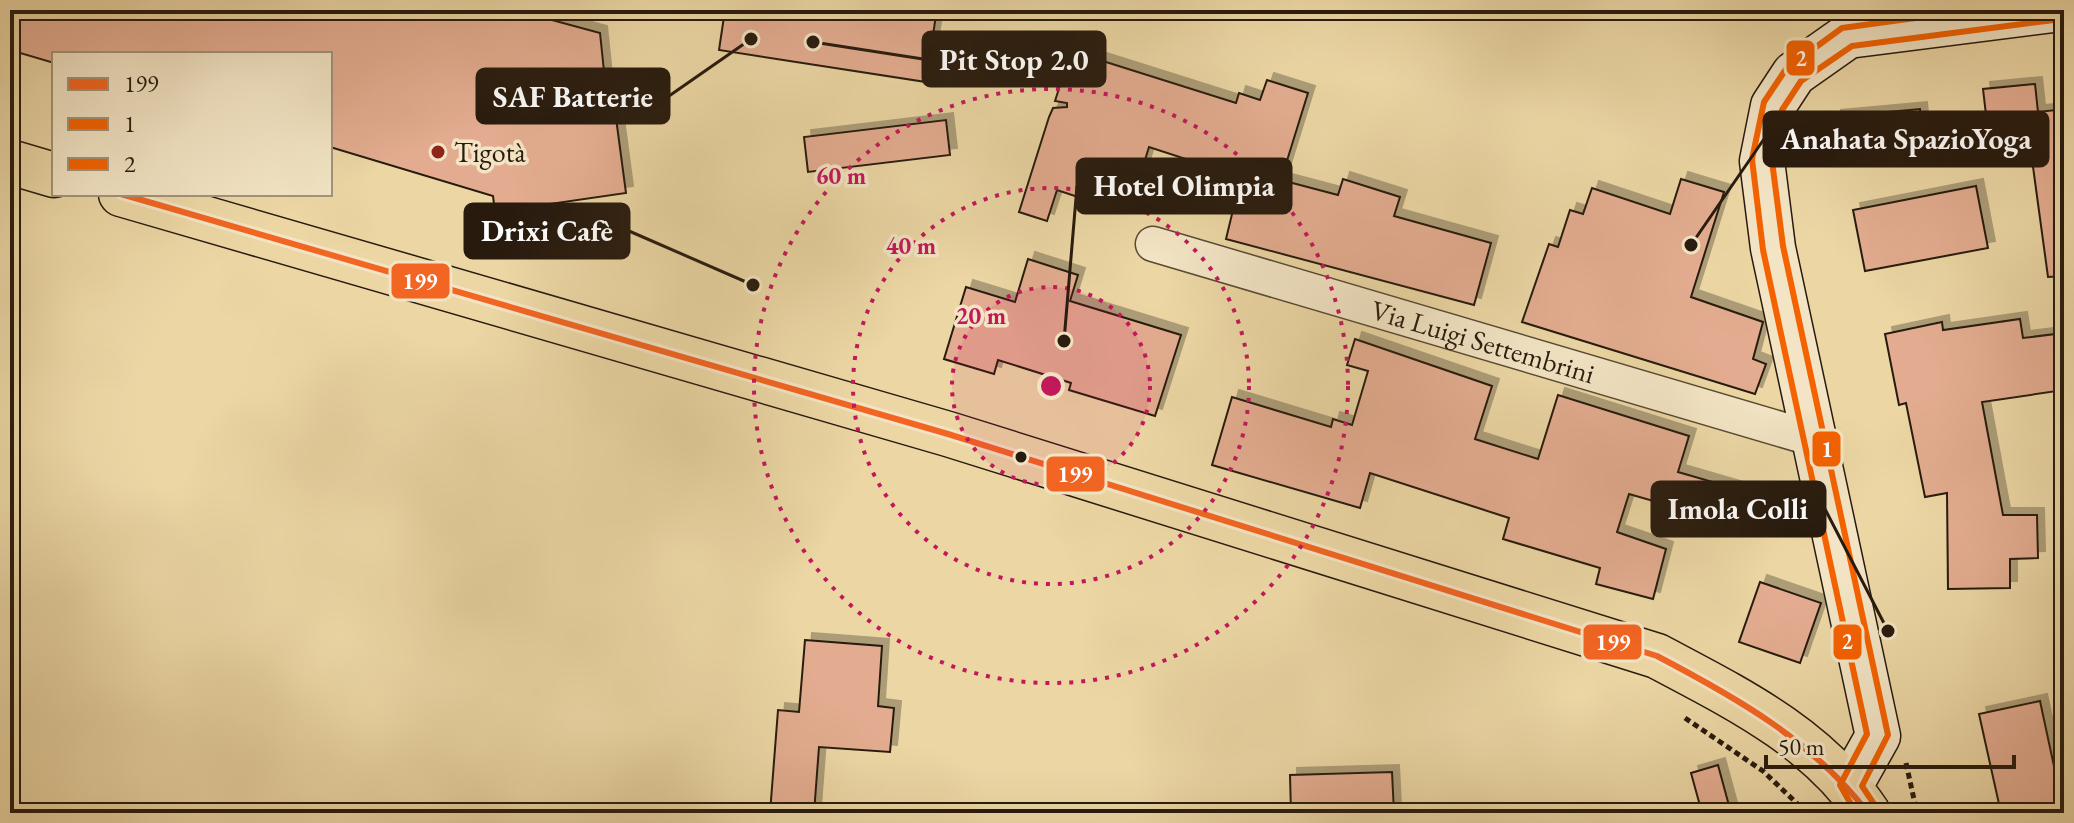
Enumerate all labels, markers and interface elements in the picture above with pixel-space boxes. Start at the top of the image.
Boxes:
callout: Pit Stop 2.0 [923,32,1105,86]
line badge: 2 [1785,39,1816,77]
text: Pit Stop 2.0 [939,40,1089,79]
text: 2 [1795,44,1807,73]
legend [52,52,332,196]
text: 199 [124,68,159,99]
callout: SAF Batterie [477,69,669,123]
text: SAF Batterie [493,77,653,116]
text: 1 [124,108,136,139]
callout: Anahata SpazioYoga [1764,112,2048,166]
text: Anahata SpazioYoga [1779,119,2033,158]
place label: Tigotà [454,134,526,170]
marker: Tigotà [429,143,447,161]
text: 2 [124,148,136,179]
callout: Hotel Olimpia [1077,159,1291,213]
text: 60 m [816,160,866,191]
text: Hotel Olimpia [1093,166,1275,205]
callout: Drixi Cafè [465,204,629,258]
text: Drixi Cafè [481,211,613,250]
text: 40 m [886,230,936,261]
line badge: 199 [390,262,451,300]
text: 199 [403,267,438,296]
street label: Via Luigi Settembrini [1367,291,1599,391]
text: 20 m [956,300,1006,331]
centre of rings [1037,372,1065,400]
line badge: 1 [1811,430,1842,468]
text: 1 [1821,435,1833,464]
unlabelled marker [1013,449,1029,465]
line badge: 199 [1045,455,1106,493]
text: 199 [1058,460,1093,489]
callout: Imola Colli [1652,482,1825,536]
text: Imola Colli [1668,489,1808,528]
line badge: 199 [1582,623,1643,661]
line badge: 2 [1832,623,1863,661]
text: 2 [1841,627,1853,656]
text: 199 [1596,628,1631,657]
scale bar [1766,719,2014,769]
text: 50 m [1778,731,1825,762]

